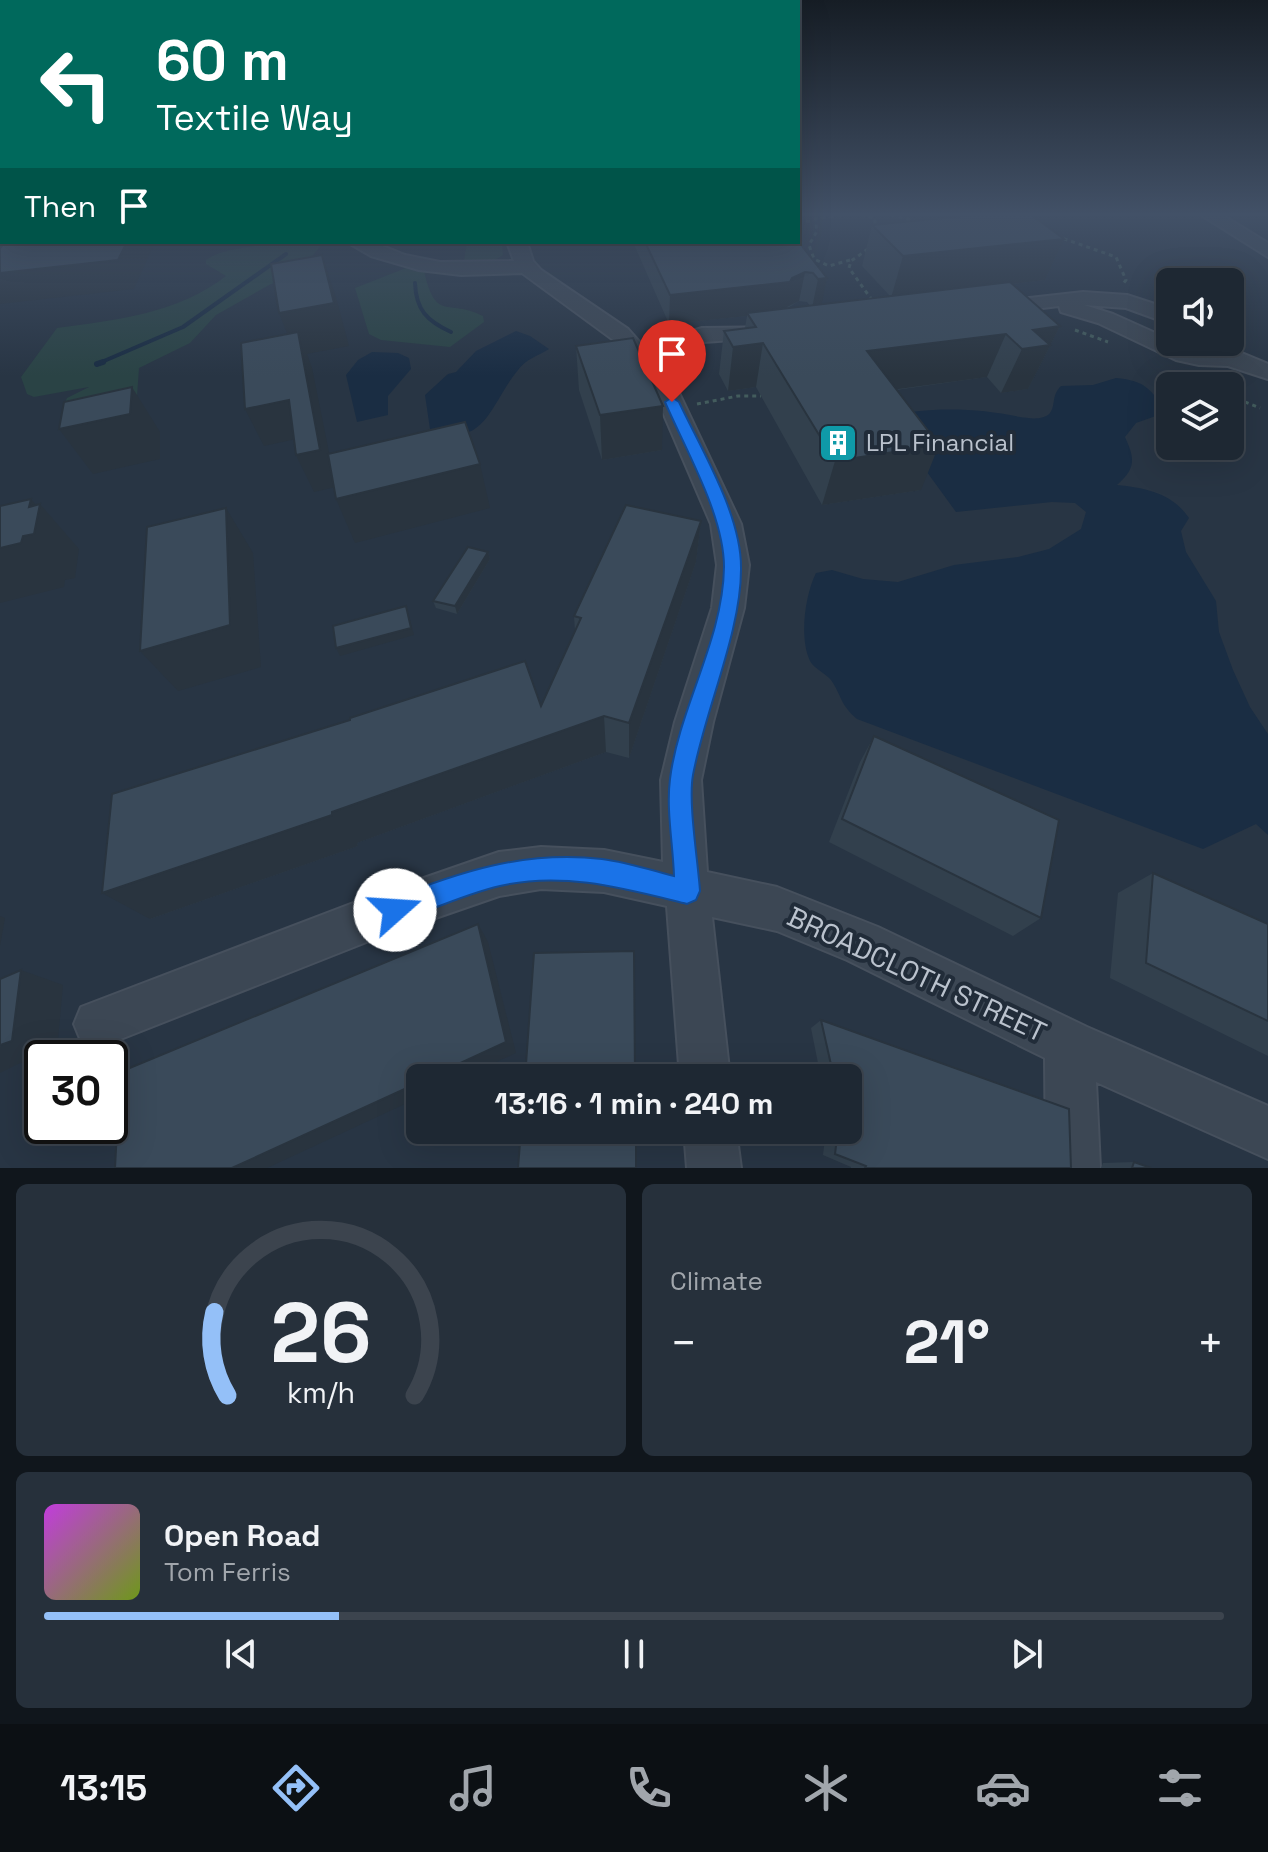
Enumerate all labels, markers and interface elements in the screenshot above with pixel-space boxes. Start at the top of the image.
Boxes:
text: 60 m [156,25,289,96]
icon: left [24,32,128,136]
text: Textile Way [156,95,353,141]
icon: arrive [112,184,156,228]
text: Then [24,187,96,226]
map controls [1156,268,1244,460]
button: sound [1156,268,1244,356]
pin [638,320,706,402]
icon: arrive [650,332,694,376]
button: layers [1156,372,1244,460]
building icon: LPL Financial [817,422,859,464]
place label: LPL Financial [866,427,1014,458]
position arrow [353,868,437,952]
street label: BROADCLOTH STREET [782,898,1052,1050]
speed limit sign: 30 [24,1040,128,1144]
text: 13:16 · 1 min · 240 m [495,1084,773,1123]
text: Climate [670,1264,763,1298]
text: 26 [271,1280,371,1386]
text: 21° [904,1304,990,1381]
text: − [670,1315,697,1371]
text: + [1197,1315,1224,1371]
text: km/h [287,1375,355,1411]
text: Open Road [164,1516,320,1555]
text: Tom Ferris [164,1555,291,1589]
icon: previous [219,1632,263,1676]
icon: pause [612,1632,656,1676]
icon: next [1005,1632,1049,1676]
icon: directions [268,1760,324,1816]
icon: music [445,1760,501,1816]
icon: phone [621,1760,677,1816]
icon: climate [798,1760,854,1816]
icon: car [975,1760,1031,1816]
icon: filters [1152,1760,1208,1816]
text: 13:15 [60,1765,147,1811]

